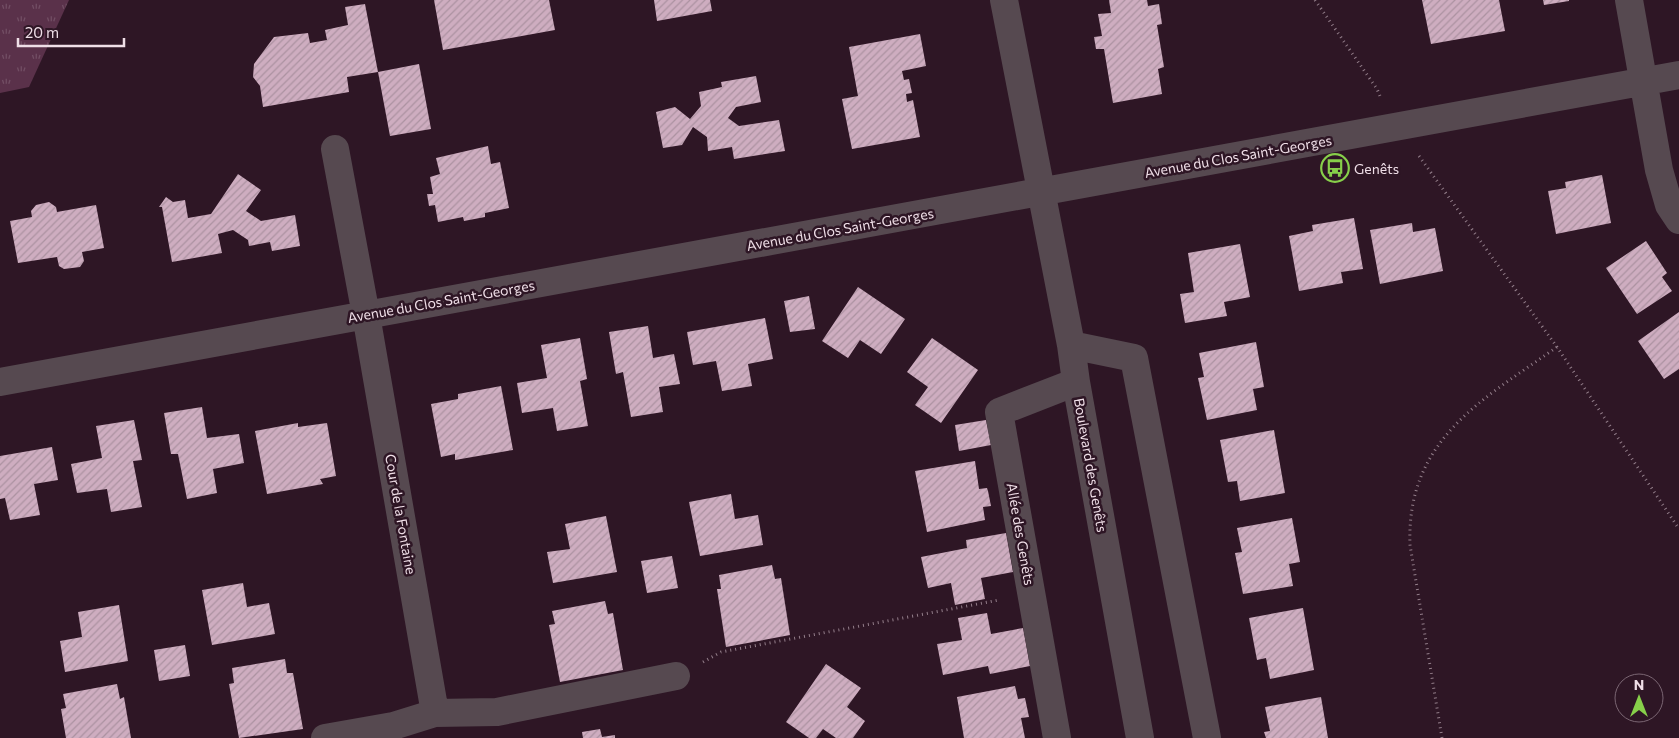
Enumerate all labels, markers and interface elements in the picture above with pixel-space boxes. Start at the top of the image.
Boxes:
scale bar [18,15,124,47]
text: 20 m [25,23,59,41]
street label: Avenue du Clos Saint-Georges [1143,131,1333,181]
bus stop icon: Genêts [1320,153,1350,183]
place label: Genêts [1354,160,1399,177]
street label: Avenue du Clos Saint-Georges [745,204,935,254]
street label: Avenue du Clos Saint-Georges [346,276,536,326]
street label: Boulevard des Genêts [1071,397,1111,533]
street label: Cour de la Fontaine [382,452,420,576]
street label: Allée des Genêts [1004,481,1038,587]
north arrow [1614,673,1664,723]
text: N [1634,676,1644,693]

